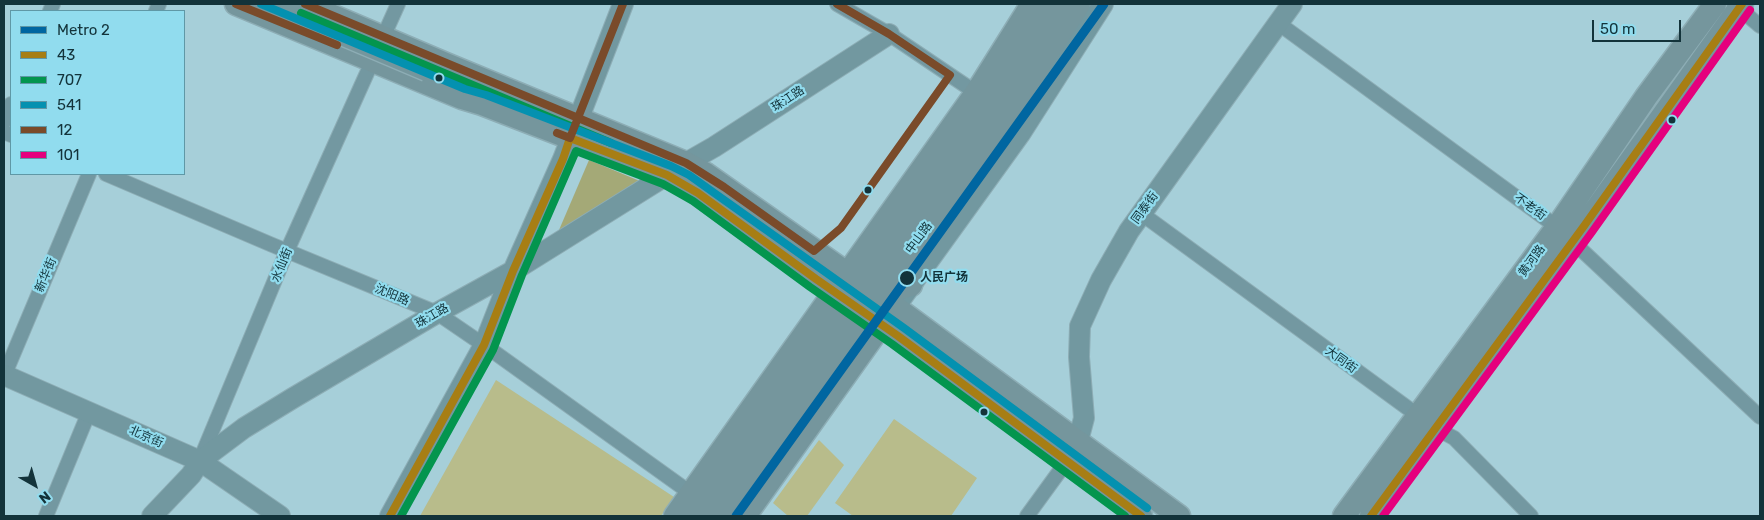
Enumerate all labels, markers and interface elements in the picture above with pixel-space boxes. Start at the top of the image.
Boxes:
legend [10,10,185,175]
scale bar [1594,10,1683,42]
text: 50 m [1600,20,1635,38]
text: Metro 2 [57,21,110,39]
text: 43 [57,46,75,64]
text: 707 [57,71,82,89]
unlabelled marker [434,73,444,83]
street label: 珠江路 [769,83,807,115]
text: 541 [57,96,81,114]
unlabelled marker [1667,115,1677,125]
text: 12 [57,121,72,139]
text: 101 [57,146,79,164]
unlabelled marker [863,185,873,195]
street label: 同泰街 [1129,189,1161,227]
street label: 不老街 [1511,191,1549,223]
street label: 中山路 [903,219,935,257]
street label: 黄河路 [1516,242,1548,280]
street label: 水仙街 [269,246,295,284]
street label: 新华街 [32,256,60,294]
marker: 人民广场 [898,269,916,287]
place label: 人民广场 [920,271,968,285]
street label: 沈阳路 [373,281,411,309]
street label: 珠江路 [413,301,451,331]
street label: 大同街 [1322,344,1360,376]
unlabelled marker [979,407,989,417]
street label: 北京街 [127,423,165,451]
north arrow [10,460,60,510]
text: N [35,487,54,507]

